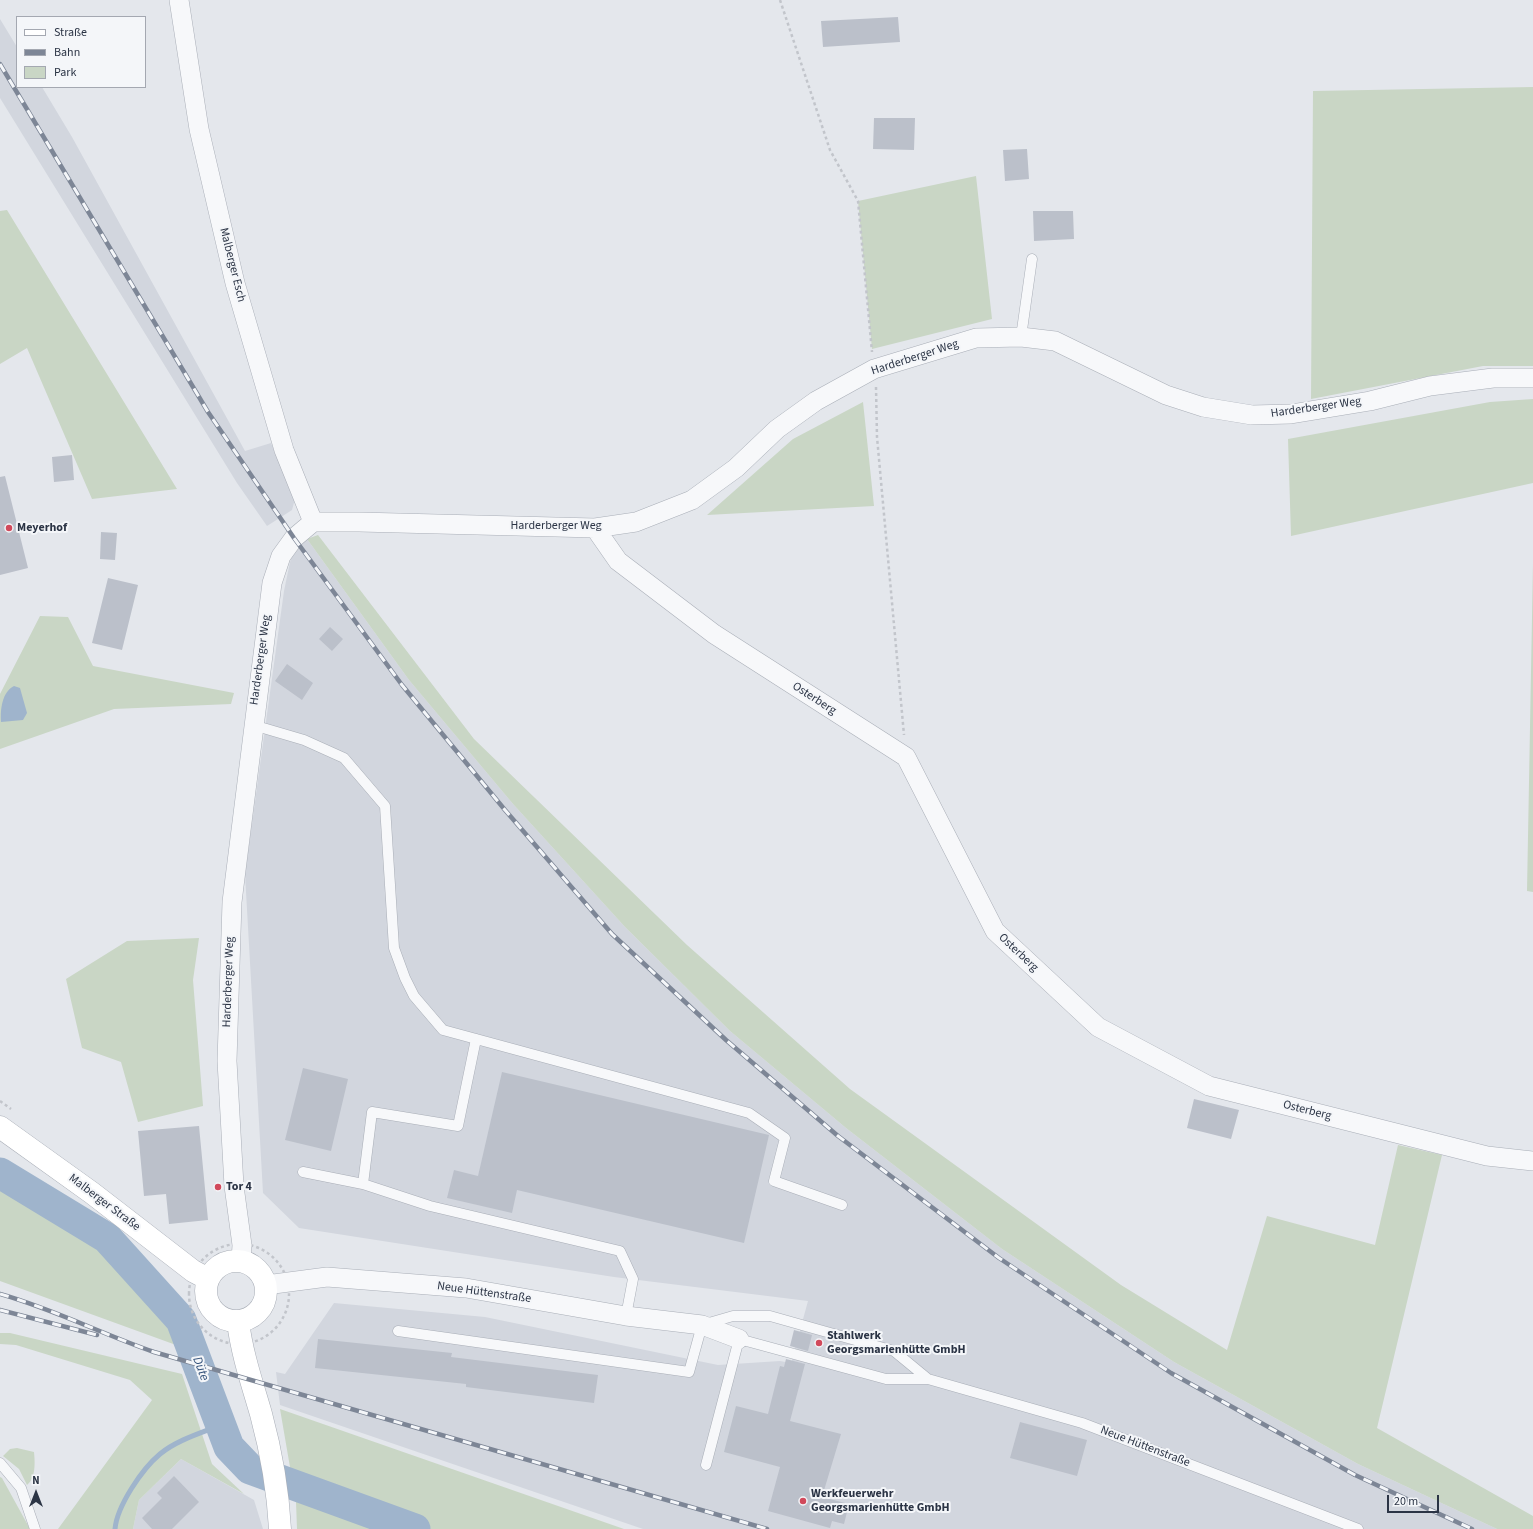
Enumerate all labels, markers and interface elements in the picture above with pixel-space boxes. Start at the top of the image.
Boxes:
legend [16,16,146,88]
text: Straße [54,24,87,41]
text: Bahn [54,44,80,61]
text: Park [54,64,76,81]
street label: Malberger Esch [216,226,248,304]
street label: Harderberger Weg [869,337,961,379]
street label: Harderberger Weg [1270,395,1362,421]
street label: Harderberger Weg [510,519,602,533]
place label: Meyerhof [17,521,67,535]
marker: Meyerhof [4,523,14,533]
street label: Harderberger Weg [248,614,274,706]
street label: Osterberg [789,679,839,719]
street label: Osterberg [995,931,1041,975]
street label: Harderberger Weg [220,936,238,1028]
street label: Osterberg [1281,1098,1333,1124]
street label: Malberger Straße [65,1171,143,1235]
place label: Tor 4 [226,1180,252,1194]
marker: Tor 4 [213,1182,223,1192]
street label: Neue Hüttenstraße [436,1279,532,1307]
place label: Stahlwerk Georgsmarienhütte GmbH [827,1329,966,1357]
marker: Stahlwerk Georgsmarienhütte GmbH [814,1338,824,1348]
water label: Düte [188,1355,212,1383]
street label: Neue Hüttenstraße [1098,1423,1192,1471]
north arrow [16,1473,56,1513]
text: N [32,1473,40,1488]
place label: Werkfeuerwehr Georgsmarienhütte GmbH [811,1487,950,1515]
scale bar [1389,1487,1441,1513]
text: 20 m [1394,1493,1418,1510]
marker: Werkfeuerwehr Georgsmarienhütte GmbH [798,1496,808,1506]

